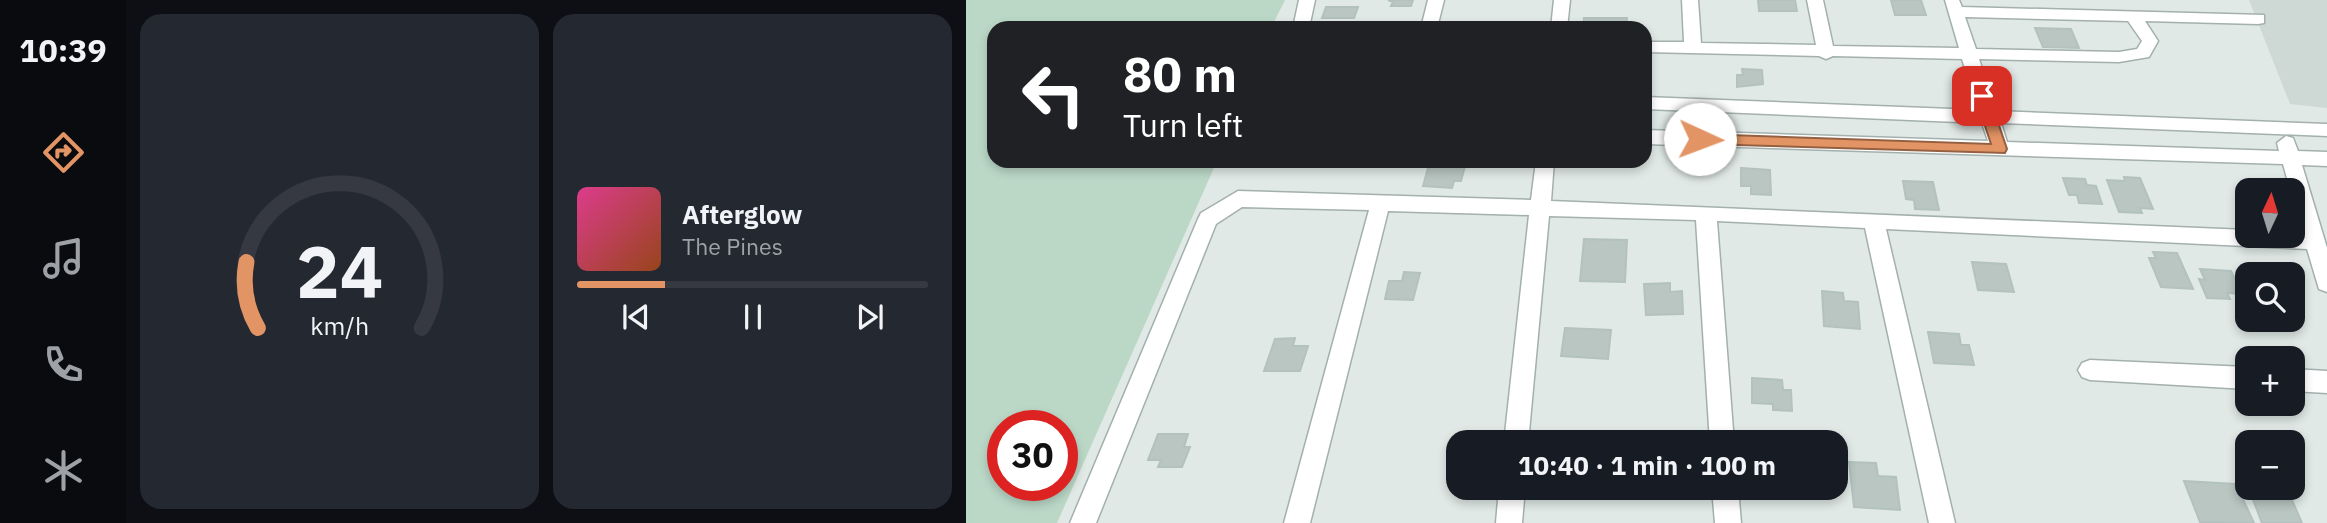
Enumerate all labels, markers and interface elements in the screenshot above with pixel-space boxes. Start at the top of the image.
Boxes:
text: 10:39 [19,29,107,71]
text: 80 m [1123,42,1237,105]
icon: left [1008,49,1099,140]
pin [1952,66,2012,126]
icon: arrive [1963,77,2001,115]
position arrow [1663,102,1737,176]
text: Turn left [1123,104,1243,146]
icon: directions [39,128,88,177]
north arrow [2235,178,2305,248]
map controls [2235,178,2305,500]
text: Afterglow [682,197,802,231]
text: 24 [296,223,383,318]
text: The Pines [682,231,783,261]
icon: music [39,234,88,283]
button: search [2235,262,2305,332]
icon: previous [617,298,655,336]
icon: pause [734,298,772,336]
icon: next [851,298,889,336]
text: km/h [310,308,369,341]
icon: phone [39,340,88,389]
button: + [2235,346,2305,416]
speed limit sign: 30 [987,410,1078,501]
button: − [2235,430,2305,500]
icon: climate [39,446,88,495]
text: 10:40 · 1 min · 100 m [1518,448,1776,482]

